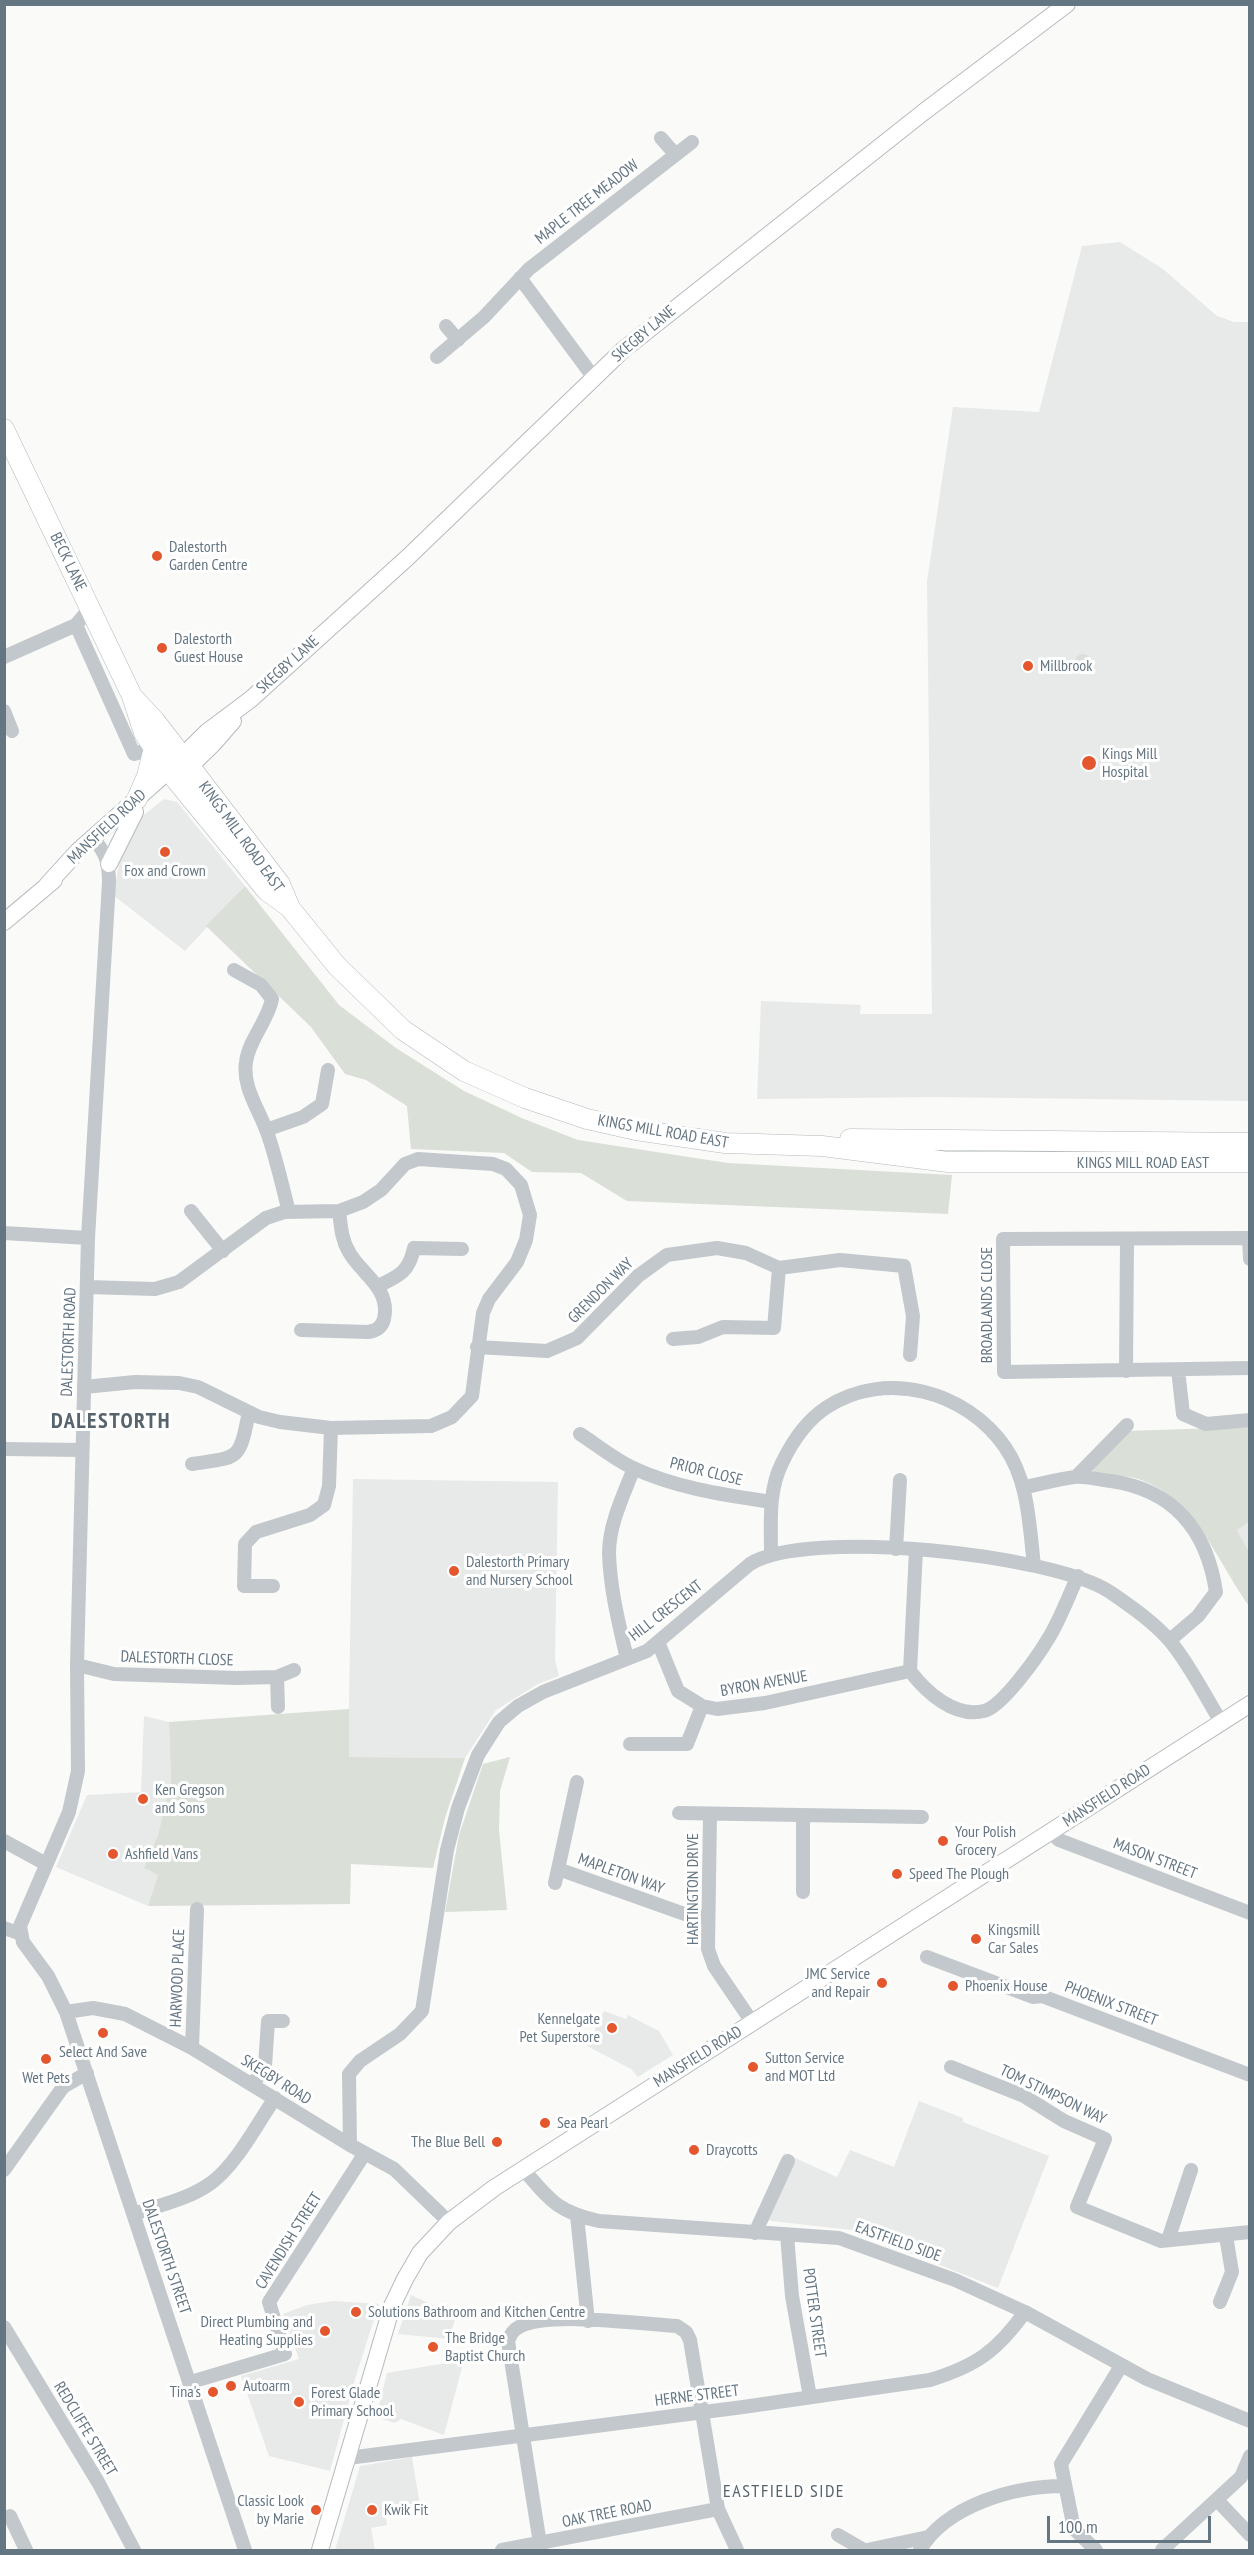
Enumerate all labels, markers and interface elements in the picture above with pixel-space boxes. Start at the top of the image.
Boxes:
street label: MAPLE TREE MEADOW [531,156,643,248]
street label: SKEGBY LANE [608,302,680,366]
street label: BECK LANE [46,530,90,594]
place label: Dalestorth Garden Centre [169,537,248,575]
marker: Dalestorth Garden Centre [150,549,164,563]
place label: Dalestorth Guest House [174,629,243,667]
street label: SKEGBY LANE [253,632,323,698]
marker: Dalestorth Guest House [155,641,169,655]
place label: Millbrook [1040,656,1092,676]
marker: Millbrook [1021,659,1035,673]
place label: Kings Mill Hospital [1102,744,1157,782]
marker: Kings Mill Hospital [1080,754,1098,772]
street label: KINGS MILL ROAD EAST [194,778,288,896]
street label: MANSFIELD ROAD [64,786,150,868]
marker: Fox and Crown [158,845,172,859]
place label: Fox and Crown [124,861,206,881]
street label: KINGS MILL ROAD EAST [596,1111,730,1153]
street label: KINGS MILL ROAD EAST [1077,1153,1209,1173]
street label: BROADLANDS CLOSE [977,1247,997,1363]
street label: GRENDON WAY [564,1254,638,1328]
street label: DALESTORTH ROAD [58,1287,80,1397]
district label: DALESTORTH [51,1409,171,1435]
street label: PRIOR CLOSE [668,1454,744,1490]
place label: Dalestorth Primary and Nursery School [466,1552,573,1590]
marker: Dalestorth Primary and Nursery School [447,1564,461,1578]
street label: HILL CRESCENT [626,1576,706,1646]
street label: DALESTORTH CLOSE [120,1647,234,1671]
street label: BYRON AVENUE [719,1667,809,1701]
street label: MANSFIELD ROAD [1060,1761,1154,1831]
place label: Ken Gregson and Sons [155,1780,224,1818]
marker: Ken Gregson and Sons [136,1792,150,1806]
place label: Your Polish Grocery [955,1822,1016,1860]
street label: HARTINGTON DRIVE [683,1833,703,1945]
marker: Your Polish Grocery [936,1834,950,1848]
street label: MASON STREET [1111,1834,1199,1884]
place label: Ashfield Vans [125,1844,198,1864]
marker: Ashfield Vans [106,1847,120,1861]
street label: MAPLETON WAY [575,1850,667,1898]
place label: Speed The Plough [909,1864,1009,1884]
marker: Speed The Plough [890,1867,904,1881]
place label: Kingsmill Car Sales [988,1920,1040,1958]
street label: HARWOOD PLACE [167,1928,189,2028]
marker: Kingsmill Car Sales [969,1932,983,1946]
place label: JMC Service and Repair [806,1964,870,2002]
marker: JMC Service and Repair [875,1976,889,1990]
place label: Phoenix House [965,1976,1048,1996]
street label: PHOENIX STREET [1062,1978,1160,2030]
marker: Phoenix House [946,1979,960,1993]
place label: Kennelgate Pet Superstore [520,2009,600,2047]
marker: Kennelgate Pet Superstore [605,2021,619,2035]
street label: MANSFIELD ROAD [650,2022,746,2092]
marker: Select And Save [96,2026,110,2040]
place label: Select And Save [59,2042,147,2062]
place label: Sutton Service and MOT Ltd [765,2048,844,2086]
street label: SKEGBY ROAD [237,2051,315,2109]
marker: Wet Pets [39,2052,53,2066]
marker: Sutton Service and MOT Ltd [746,2060,760,2074]
street label: TOM STIMPSON WAY [997,2061,1109,2129]
place label: Wet Pets [22,2068,70,2088]
place label: Sea Pearl [557,2113,608,2133]
marker: Sea Pearl [538,2116,552,2130]
place label: The Blue Bell [411,2132,485,2152]
marker: The Blue Bell [490,2135,504,2149]
place label: Draycotts [706,2140,758,2160]
marker: Draycotts [687,2143,701,2157]
street label: CAVENDISH STREET [252,2189,326,2293]
street label: DALESTORTH STREET [137,2197,195,2317]
street label: EASTFIELD SIDE [852,2218,944,2266]
street label: POTTER STREET [798,2267,830,2359]
place label: Solutions Bathroom and Kitchen Centre [368,2302,585,2322]
marker: Solutions Bathroom and Kitchen Centre [349,2305,363,2319]
place label: Direct Plumbing and Heating Supplies [200,2312,313,2350]
marker: Direct Plumbing and Heating Supplies [318,2324,332,2338]
place label: The Bridge Baptist Church [445,2328,525,2366]
marker: The Bridge Baptist Church [426,2340,440,2354]
place label: Autoarm [243,2376,290,2396]
street label: REDCLIFFE STREET [49,2378,121,2480]
marker: Autoarm [224,2379,238,2393]
street label: HERNE STREET [654,2381,740,2411]
place label: Tina's [170,2382,201,2402]
place label: Forest Glade Primary School [311,2383,393,2421]
marker: Tina's [206,2385,220,2399]
marker: Forest Glade Primary School [292,2395,306,2409]
district label: EASTFIELD SIDE [723,2481,845,2503]
place label: Classic Look by Marie [237,2491,304,2529]
street label: OAK TREE ROAD [561,2496,653,2532]
place label: Kwik Fit [384,2500,428,2520]
marker: Classic Look by Marie [309,2503,323,2517]
marker: Kwik Fit [365,2503,379,2517]
scale bar [1050,2504,1214,2542]
text: 100 m [1058,2515,1098,2538]

